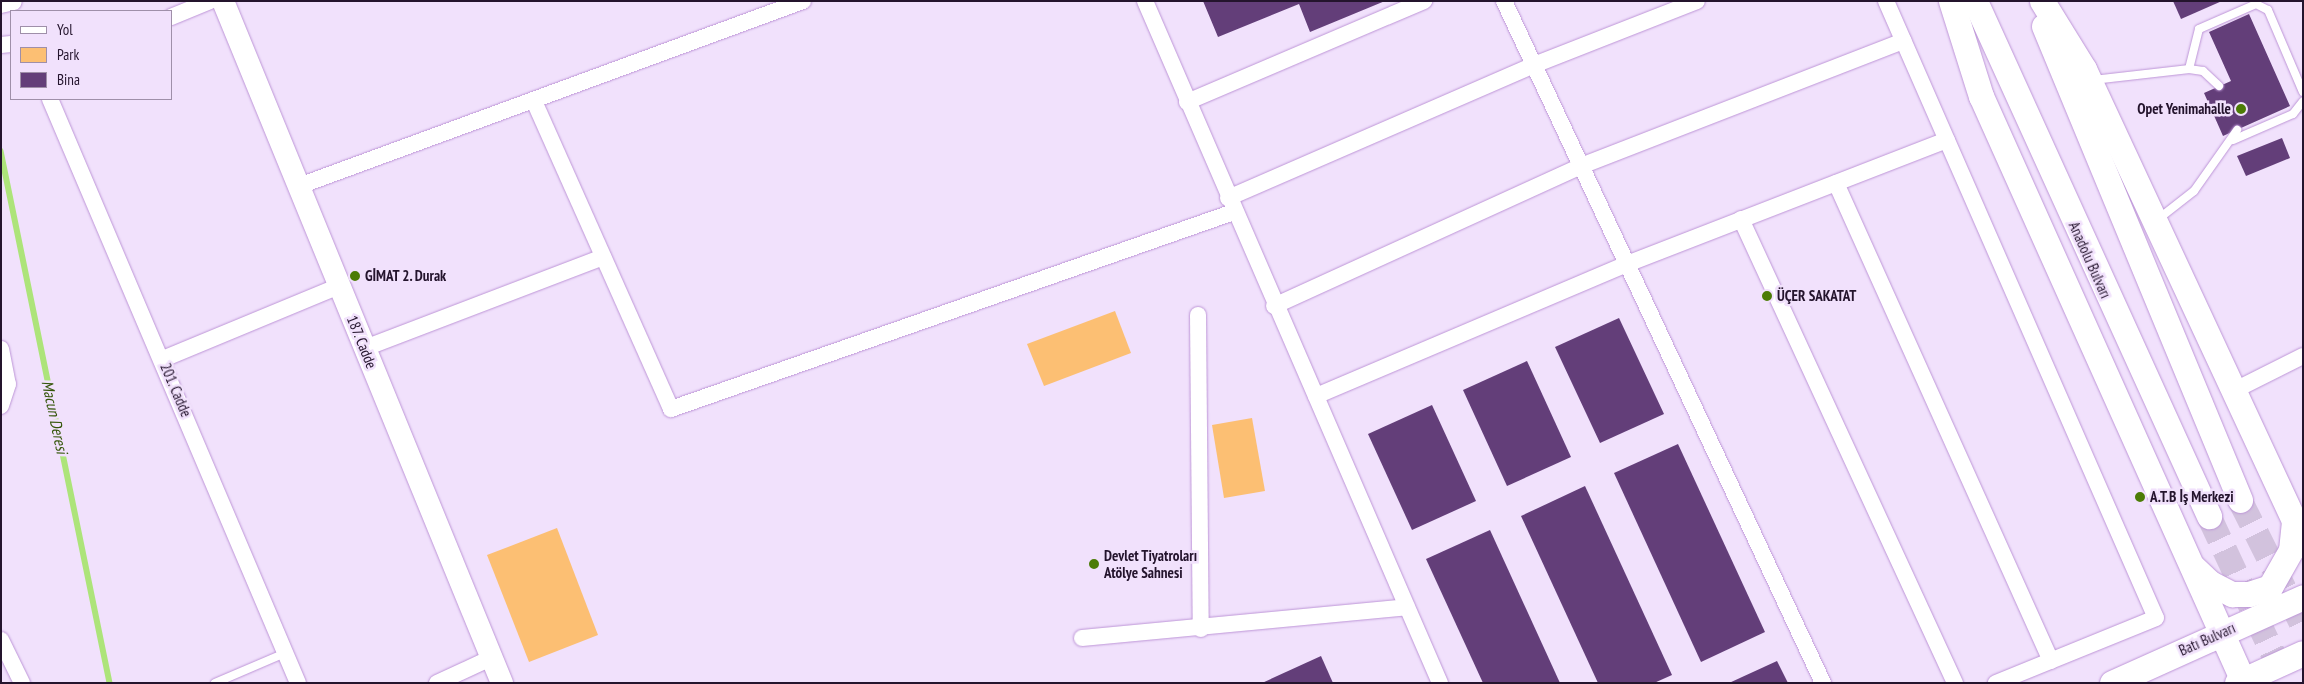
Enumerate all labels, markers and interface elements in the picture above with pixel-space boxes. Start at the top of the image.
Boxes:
legend [10,10,172,100]
text: Yol [57,20,73,39]
text: Park [57,45,79,64]
text: Bina [57,70,80,89]
place label: Opet Yenimahalle [2137,100,2231,118]
marker: Opet Yenimahalle [2235,103,2247,115]
street label: Anadolu Bulvarı [2065,219,2115,301]
place label: GİMAT 2. Durak [365,267,448,285]
marker: GİMAT 2. Durak [349,270,361,282]
place label: ÜÇER SAKATAT [1777,287,1856,305]
marker: ÜÇER SAKATAT [1761,290,1773,302]
street label: 187. Cadde [343,312,381,372]
street label: 201. Cadde [156,360,196,420]
water label: Macun Deresi [38,379,72,455]
place label: A.T.B İş Merkezi [2150,488,2234,506]
marker: A.T.B İş Merkezi [2134,491,2146,503]
place label: Devlet Tiyatroları Atölye Sahnesi [1104,546,1198,581]
marker: Devlet Tiyatroları Atölye Sahnesi [1088,558,1100,570]
street label: Batı Bulvarı [2176,619,2238,659]

